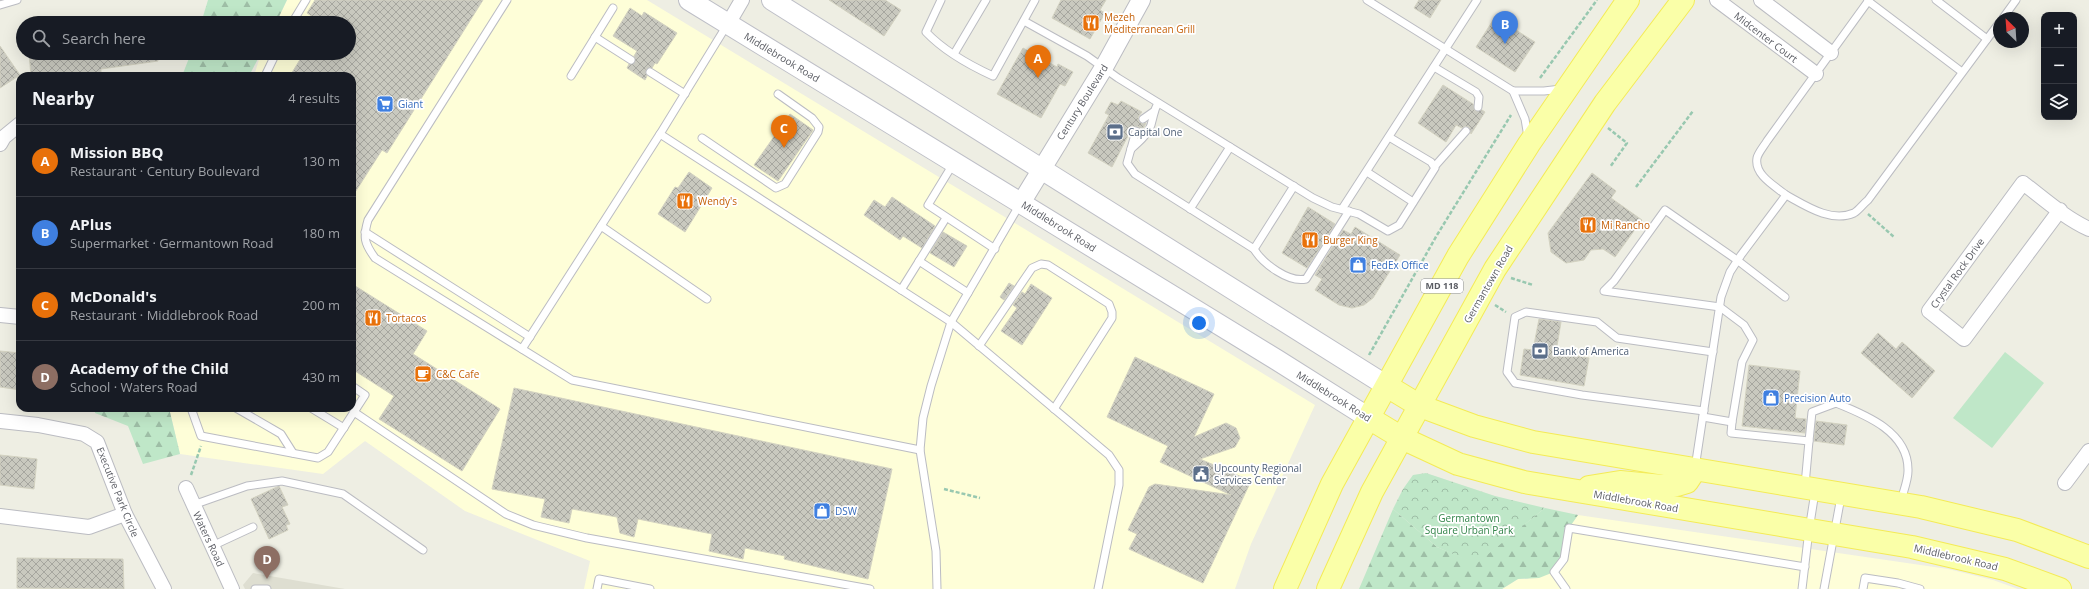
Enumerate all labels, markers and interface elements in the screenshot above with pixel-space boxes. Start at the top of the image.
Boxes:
street label: Midcenter Court [1731,8,1801,66]
place label: Mezeh Mediterranean Grill [1104,10,1195,36]
pin: B [1492,11,1518,44]
north arrow [1993,12,2029,48]
map controls [2041,12,2077,120]
button: + [2041,12,2077,48]
restaurant icon: Mezeh Mediterranean Grill [1081,13,1101,33]
search box [16,16,356,60]
icon: search [30,27,52,49]
text: Search here [62,28,146,48]
street label: Middlebrook Road [742,29,822,85]
pin: A [1025,45,1051,78]
button: − [2041,48,2077,84]
street label: Century Boulevard [1053,61,1111,143]
button: layers [2041,84,2077,120]
text: Nearby [32,87,94,110]
text: 4 results [288,89,340,107]
supermarket icon: Giant [375,94,395,114]
place label: Giant [398,97,423,111]
pin: C [771,115,797,148]
bank icon: Capital One [1105,122,1125,142]
place label: Capital One [1128,125,1183,139]
text: Mission BBQ [70,142,163,162]
text: A [41,152,49,170]
text: 130 m [302,152,340,170]
text: Restaurant · Century Boulevard [70,162,260,180]
restaurant icon: Wendy's [675,191,695,211]
place label: Wendy's [698,194,737,208]
street label: Middlebrook Road [1019,197,1099,255]
text: APlus [70,214,112,234]
restaurant icon: Mi Rancho [1578,215,1598,235]
place label: Mi Rancho [1601,218,1650,232]
text: B [41,224,49,242]
text: 180 m [302,224,340,242]
restaurant icon: Burger King [1300,230,1320,250]
place label: Burger King [1323,233,1378,247]
text: Supermarket · Germantown Road [70,234,273,252]
street label: Crystal Rock Drive [1927,235,1987,311]
street label: Germantown Road [1460,242,1516,326]
shop icon: FedEx Office [1348,255,1368,275]
place label: FedEx Office [1371,258,1429,272]
road number: MD 118 [1421,279,1463,293]
text: McDonald's [70,286,157,306]
text: C [41,296,49,314]
text: 200 m [302,296,340,314]
text: Restaurant · Middlebrook Road [70,306,258,324]
restaurant icon: Tortacos [363,308,383,328]
place label: Tortacos [386,311,427,325]
your location [1189,313,1209,333]
bank icon: Bank of America [1530,341,1550,361]
place label: Bank of America [1553,344,1629,358]
text: Academy of the Child [70,358,229,378]
cafe icon: C&C Cafe [413,364,433,384]
place label: C&C Cafe [436,367,480,381]
street label: Middlebrook Road [1294,367,1374,425]
text: D [40,368,50,386]
text: 430 m [302,368,340,386]
text: School · Waters Road [70,378,198,396]
shop icon: Precision Auto [1761,388,1781,408]
place label: Precision Auto [1784,391,1851,405]
street label: Executive Park Circle [94,445,143,539]
place label: Upcounty Regional Services Center [1214,461,1302,487]
public building icon: Upcounty Regional Services Center [1191,464,1211,484]
street label: Middlebrook Road [1593,487,1679,515]
shop icon: DSW [812,501,832,521]
place label: DSW [835,504,858,518]
street label: Waters Road [190,509,228,569]
park label: Germantown Square Urban Park [1425,511,1514,537]
street label: Middlebrook Road [1913,541,1999,573]
pin: D [254,546,280,579]

